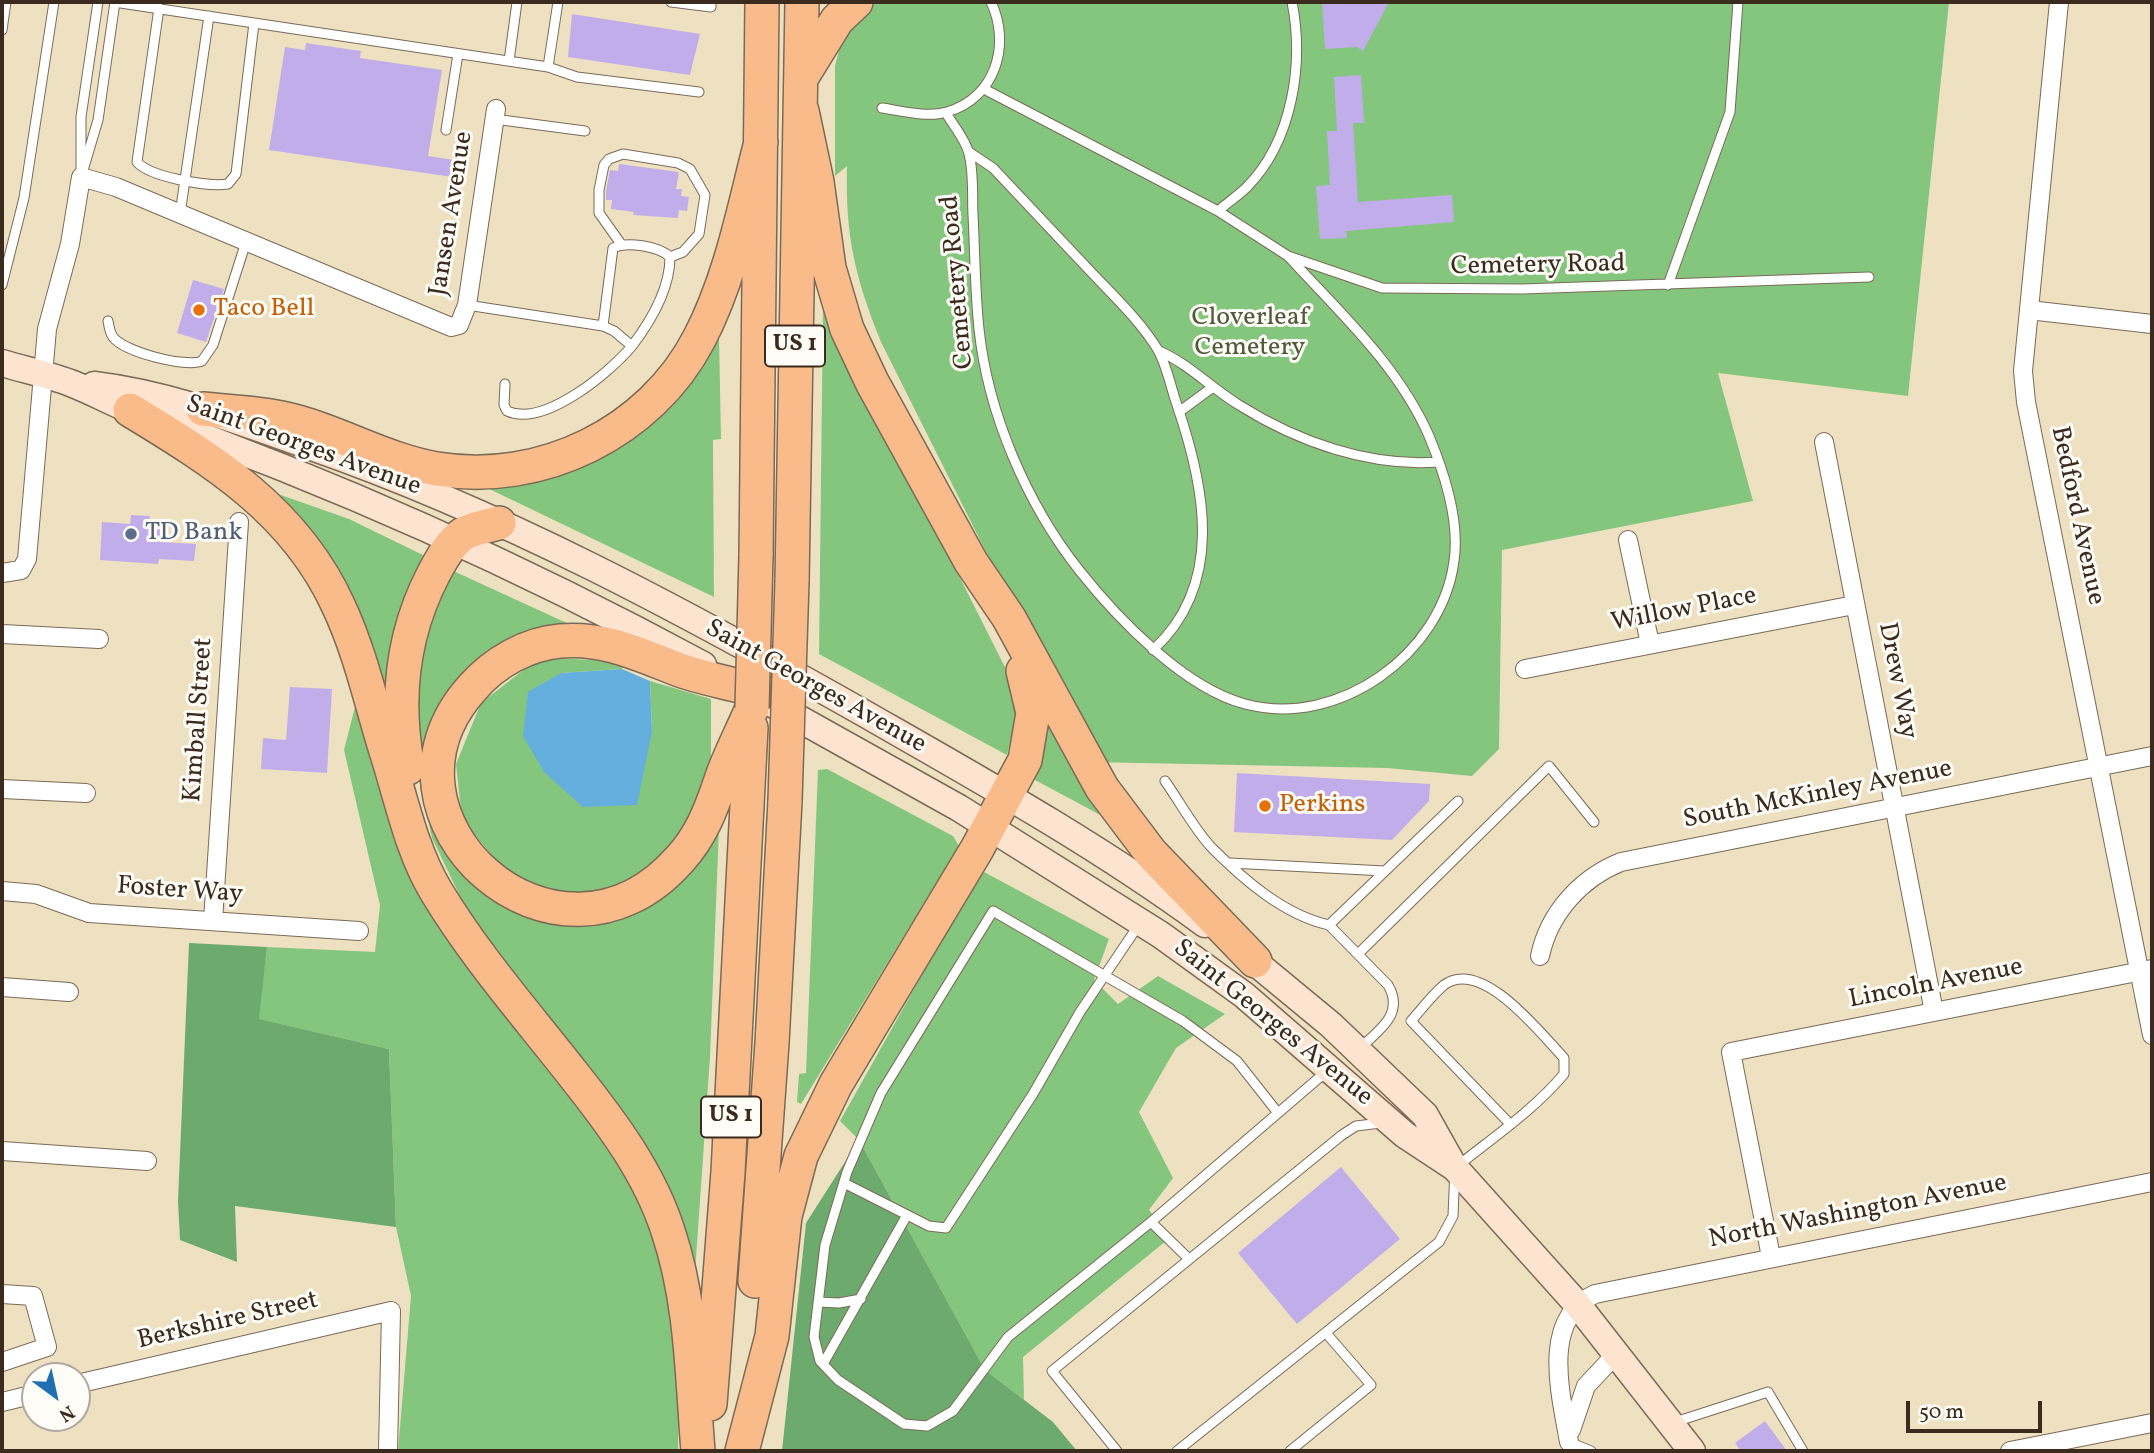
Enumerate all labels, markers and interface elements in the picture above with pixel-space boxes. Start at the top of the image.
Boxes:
street label: Jansen Avenue [425,129,481,299]
street label: Cemetery Road [936,194,982,370]
street label: Cemetery Road [1450,250,1626,284]
place label: Taco Bell [213,294,314,326]
marker: Taco Bell [191,302,207,318]
park label: Cloverleaf Cemetery [1192,303,1308,364]
road number: US 1 [765,326,825,366]
street label: Saint Georges Avenue [181,390,425,504]
street label: Bedford Avenue [2042,424,2110,608]
place label: TD Bank [145,518,243,550]
marker: TD Bank [123,526,139,542]
street label: Willow Place [1609,582,1759,640]
street label: Saint Georges Avenue [699,614,931,762]
street label: Drew Way [1869,620,1923,742]
street label: Kimball Street [179,637,221,803]
street label: South McKinley Avenue [1681,755,1955,837]
place label: Perkins [1279,790,1365,822]
marker: Perkins [1257,798,1273,814]
street label: Foster Way [116,872,244,912]
street label: Saint Georges Avenue [1166,934,1378,1114]
street label: Lincoln Avenue [1846,953,2026,1017]
road number: US 1 [701,1097,761,1138]
street label: North Washington Avenue [1706,1169,2010,1257]
street label: Berkshire Street [135,1286,321,1358]
north arrow [21,1362,91,1432]
scale bar [1909,1386,2046,1430]
text: N [53,1398,79,1428]
text: 50 m [1919,1398,1964,1427]

